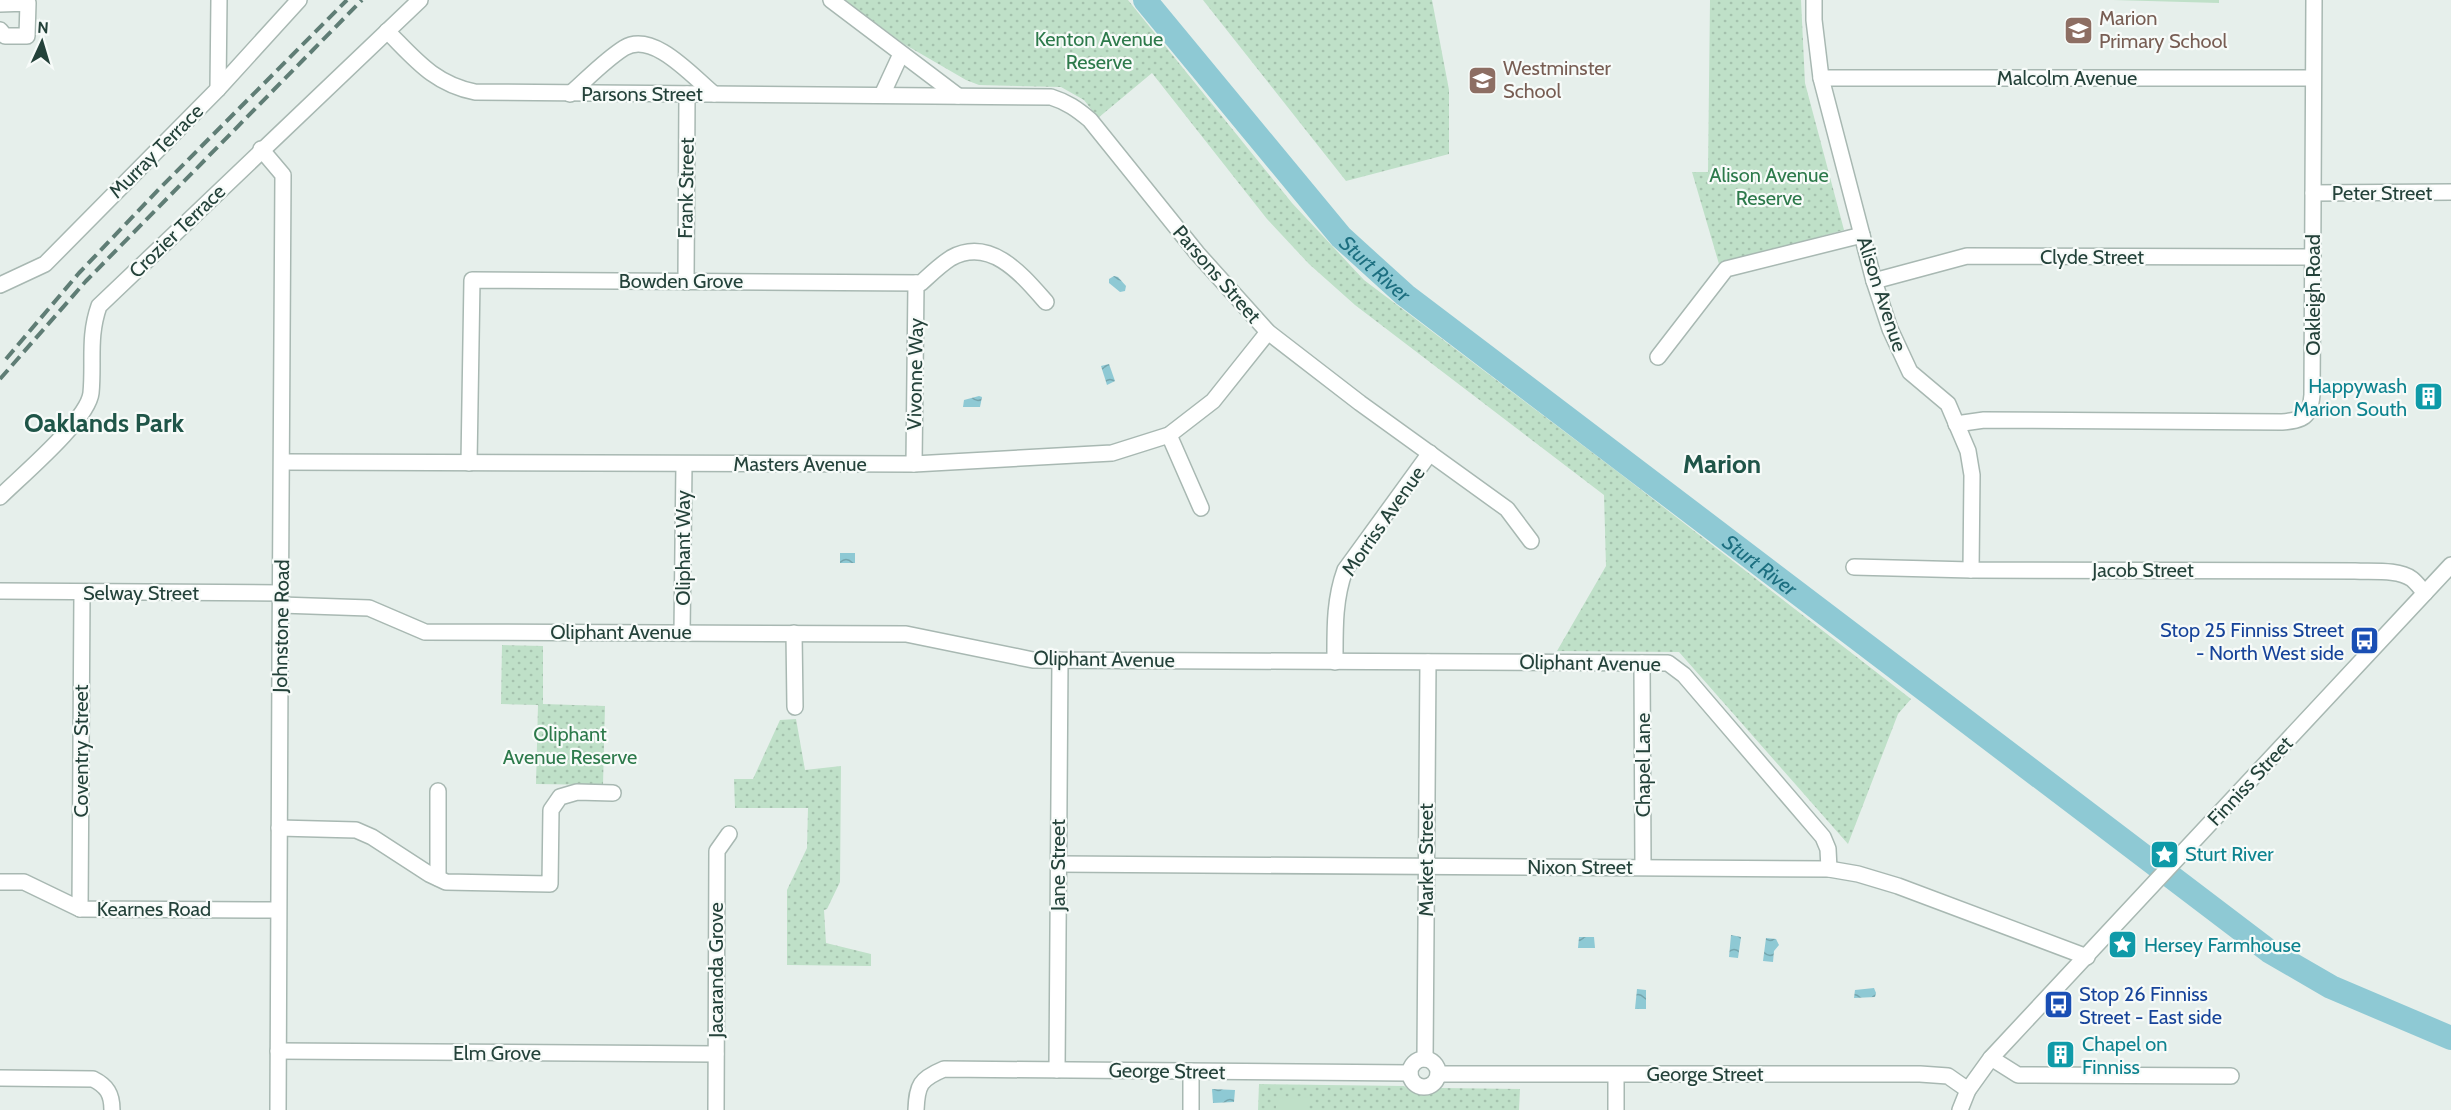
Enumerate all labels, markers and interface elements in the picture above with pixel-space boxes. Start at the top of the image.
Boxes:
place label: Marion Primary School [2099,6,2227,53]
north arrow [12,12,72,72]
school or university icon: Marion Primary School [2062,14,2094,46]
text: N [37,18,49,37]
park label: Kenton Avenue Reserve [1035,27,1163,74]
place label: Westminster School [1503,56,1612,103]
school or university icon: Westminster School [1466,64,1498,96]
street label: Malcolm Avenue [1997,66,2137,90]
street label: Parsons Street [581,82,703,106]
street label: Murray Terrace [104,99,208,203]
street label: Frank Street [673,137,699,239]
park label: Alison Avenue Reserve [1709,163,1829,210]
street label: Crozier Terrace [124,179,230,283]
street label: Peter Street [2332,181,2433,205]
street label: Parsons Street [1168,220,1266,328]
water label: Sturt River [1335,230,1416,308]
street label: Alison Avenue [1852,233,1912,355]
street label: Oakleigh Road [2301,234,2325,356]
street label: Clyde Street [2040,245,2144,269]
street label: Bowden Grove [619,269,743,293]
street label: Vivonne Way [902,318,928,430]
place label: Happywash Marion South [2293,374,2407,421]
building icon: Happywash Marion South [2412,381,2444,413]
district label: Oaklands Park [24,407,185,439]
district label: Marion [1683,448,1761,480]
street label: Masters Avenue [733,452,867,476]
street label: Morriss Avenue [1336,462,1430,580]
street label: Oliphant Way [671,490,695,606]
water label: Sturt River [1718,529,1803,602]
street label: Jacob Street [2091,558,2194,582]
street label: Johnstone Road [268,559,294,694]
street label: Selway Street [83,581,199,605]
place label: Stop 25 Finniss Street - North West side [2160,618,2344,665]
street label: Oliphant Avenue [550,620,692,644]
bus stop icon: Stop 25 Finniss Street - North West side [2349,625,2381,657]
street label: Oliphant Avenue [1033,646,1175,672]
street label: Oliphant Avenue [1519,650,1661,676]
street label: Coventry Street [69,684,93,817]
street label: Chapel Lane [1631,713,1655,817]
park label: Oliphant Avenue Reserve [503,722,637,769]
street label: Finniss Street [2202,731,2298,831]
street label: Market Street [1414,803,1438,917]
street label: Jane Street [1046,819,1070,912]
place icon: Sturt River [2148,838,2180,870]
place label: Sturt River [2185,842,2274,866]
street label: Nixon Street [1527,855,1633,879]
street label: Kearnes Road [97,897,211,921]
street label: Jacaranda Grove [704,902,728,1039]
place icon: Hersey Farmhouse [2107,929,2139,961]
place label: Hersey Farmhouse [2144,933,2301,957]
place label: Stop 26 Finniss Street - East side [2079,982,2222,1029]
bus stop icon: Stop 26 Finniss Street - East side [2042,989,2074,1021]
place label: Chapel on Finniss [2082,1032,2168,1079]
building icon: Chapel on Finniss [2045,1039,2077,1071]
street label: Elm Grove [453,1041,541,1065]
street label: George Street [1108,1058,1226,1084]
street label: George Street [1647,1062,1764,1086]

